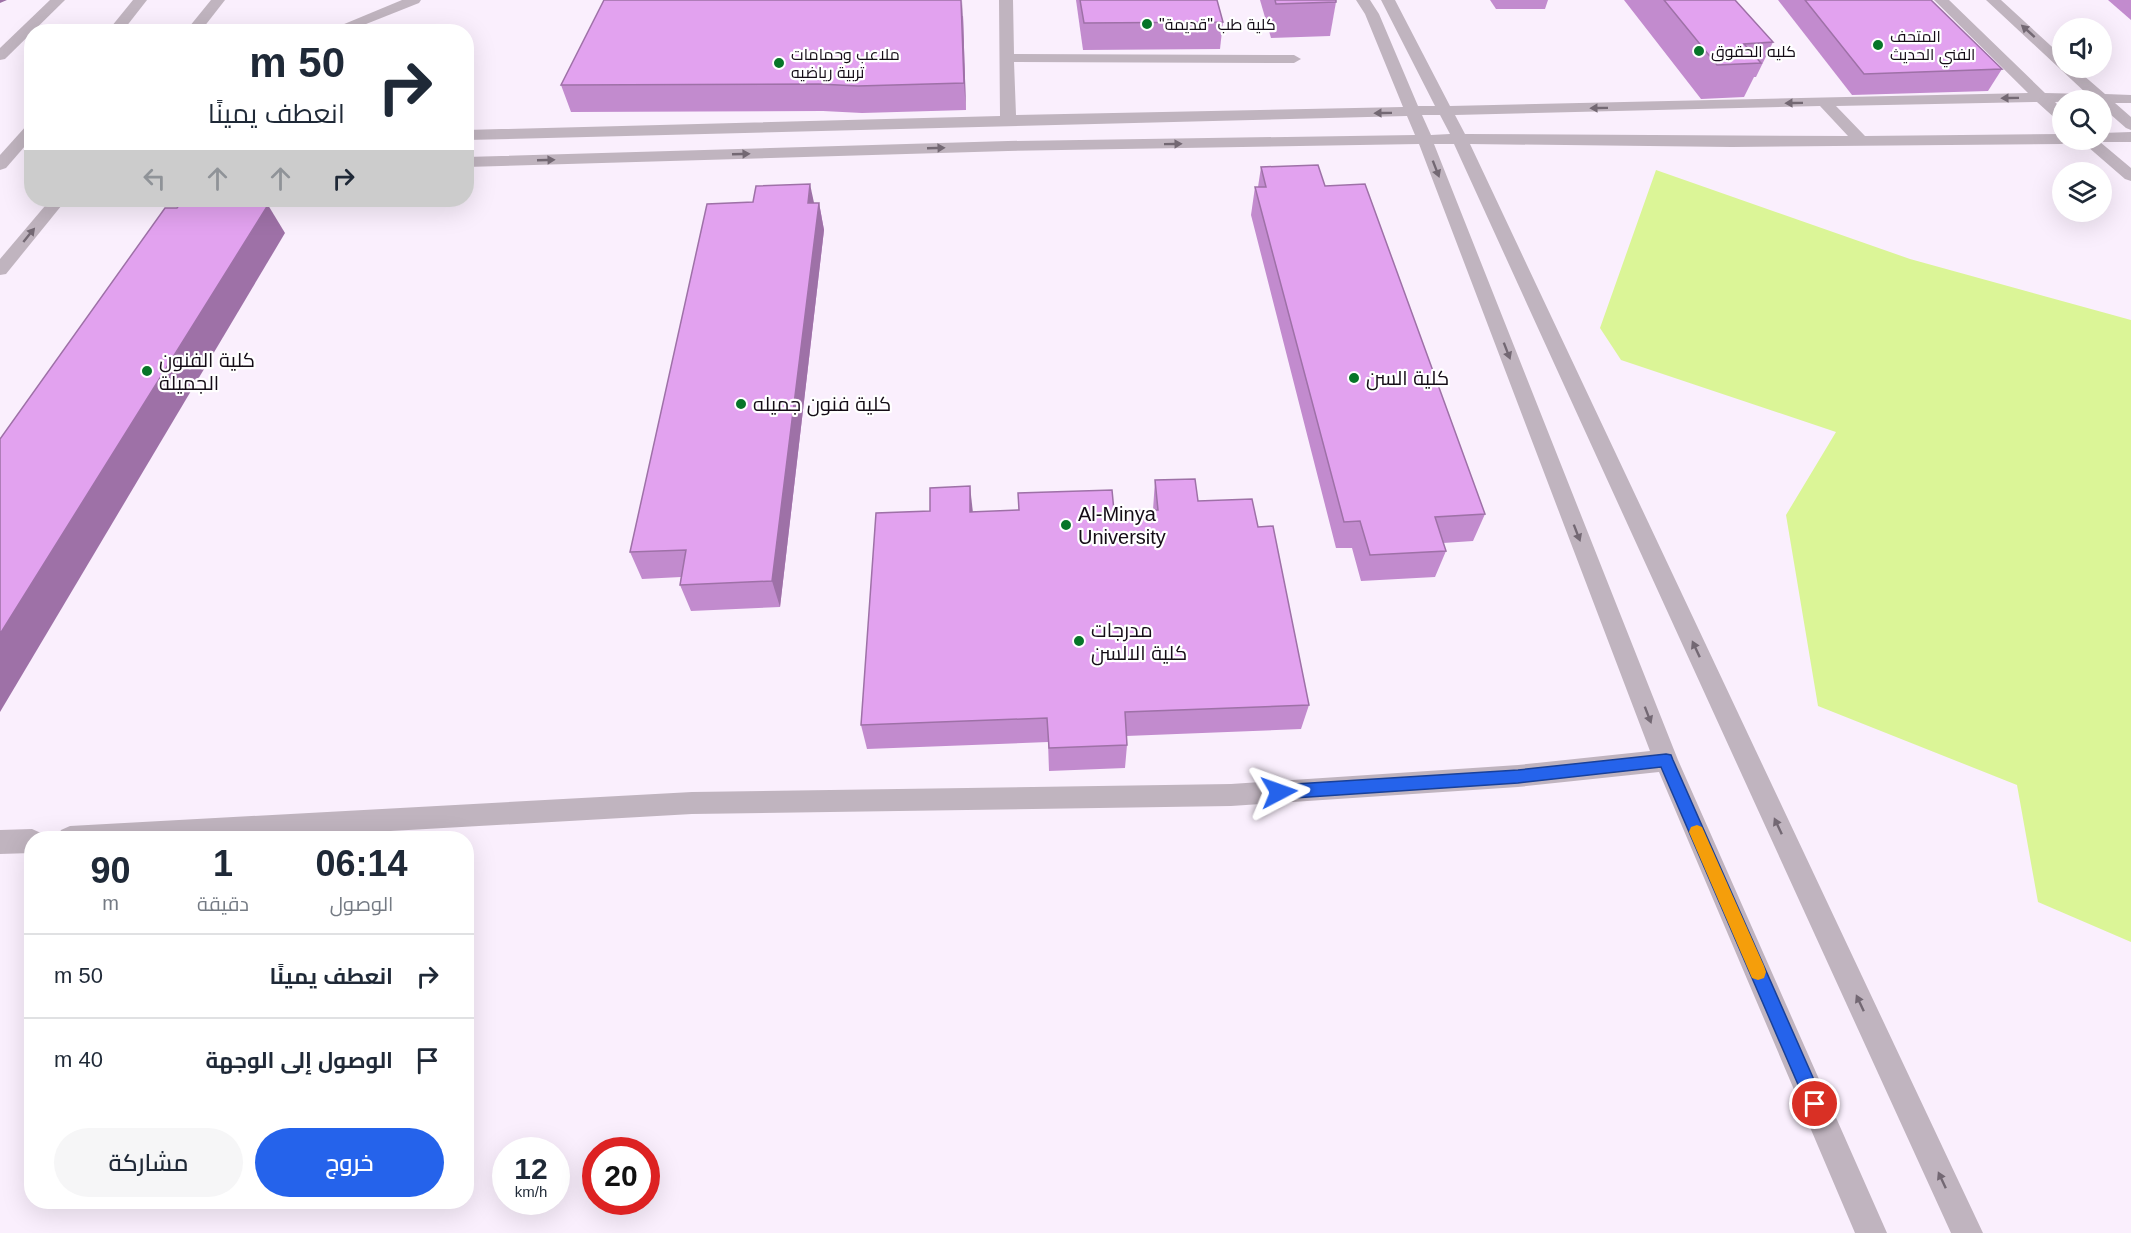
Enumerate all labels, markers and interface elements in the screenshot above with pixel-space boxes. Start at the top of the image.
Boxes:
place label: "كلية طب "قديمة [1159,16,1276,34]
marker: "كلية طب "قديمة [1140,17,1154,31]
map controls [2052,18,2112,222]
button: sound [2052,18,2112,78]
one-way arrow [2021,25,2035,39]
place label: المتحف الفني الحديث [1890,28,1975,68]
marker: المتحف الفني الحديث [1871,38,1885,52]
text: 50 m [249,39,345,86]
place label: كليه الحقوق [1711,43,1796,62]
marker: كليه الحقوق [1692,44,1706,58]
place label: ملاعب وحمامات تربية رياضيه [791,46,900,82]
icon: right [366,48,444,126]
marker: ملاعب وحمامات تربية رياضيه [772,56,786,70]
button: search [2052,90,2112,150]
one-way arrow [2000,93,2019,103]
text: انعطف يمينًا [208,99,345,129]
one-way arrow [1784,99,1803,108]
one-way arrow [1589,103,1608,113]
one-way arrow [1373,109,1392,118]
one-way arrow [1163,139,1182,149]
one-way arrow [926,144,945,153]
one-way arrow [731,149,750,159]
one-way arrow [536,155,555,164]
one-way arrow [1432,160,1442,178]
icon: left [138,162,171,195]
icon: ahead [201,162,234,195]
icon: ahead [264,162,297,195]
icon: right [327,162,360,195]
button: layers [2052,162,2112,222]
one-way arrow [22,228,35,243]
one-way arrow [1503,342,1512,360]
place label: كلية الفنون الجميلة [159,349,255,394]
marker: كلية الفنون الجميلة [140,364,154,378]
place label: كلية السن [1366,367,1449,391]
marker: كلية السن [1347,371,1361,385]
place label: كلية فنون جميله [753,393,891,417]
marker: كلية فنون جميله [734,397,748,411]
place label: Al-Minya University [1078,503,1166,548]
marker: Al-Minya University [1059,518,1073,532]
one-way arrow [1573,524,1583,542]
place label: مدرجات كلية الالسن [1091,619,1187,666]
marker: مدرجات كلية الالسن [1072,634,1086,648]
one-way arrow [1691,640,1701,658]
one-way arrow [1643,706,1653,724]
position arrow [1247,760,1311,824]
one-way arrow [1774,817,1783,834]
text: 1 [213,843,233,884]
text: 06:14 [315,843,408,884]
text: 90 [90,850,131,891]
text: m [102,892,119,914]
text: دقيقة [197,893,249,915]
text: الوصول [330,893,393,915]
icon: right [411,960,444,993]
text: 50 m [54,963,103,988]
text: انعطف يمينًا [270,964,393,989]
one-way arrow [1855,993,1865,1011]
icon: arrive [411,1044,444,1077]
text: 40 m [54,1047,103,1072]
text: الوصول إلى الوجهة [206,1048,393,1073]
pin [1789,1078,1840,1129]
icon: arrive [1798,1087,1831,1120]
button: مشاركة [54,1128,243,1197]
button: خروج [255,1128,444,1197]
speed limit sign: 20 [582,1137,660,1215]
text: 12 [514,1152,548,1185]
one-way arrow [1937,1170,1947,1188]
text: km/h [515,1183,547,1200]

